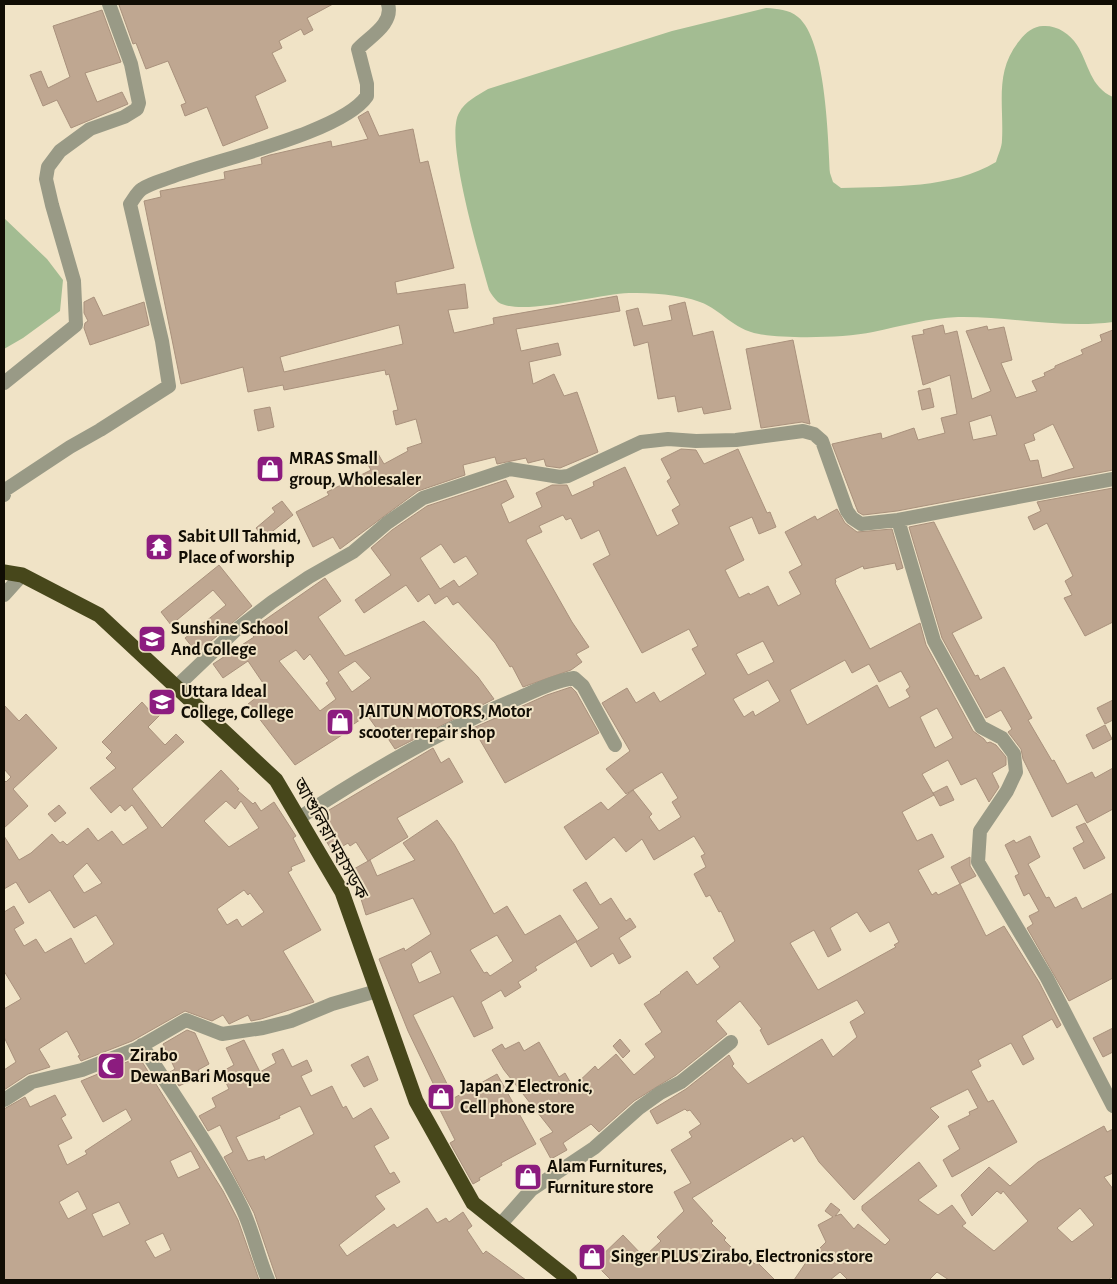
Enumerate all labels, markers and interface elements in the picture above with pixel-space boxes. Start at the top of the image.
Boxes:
place label: MRAS Small group, Wholesaler [289,450,422,489]
shop icon: MRAS Small group, Wholesaler [255,454,285,484]
place label: Sabit Ull Tahmid, Place of worship [178,528,301,567]
temple icon: Sabit Ull Tahmid, Place of worship [144,532,174,562]
place label: Sunshine School And College [171,620,288,659]
school or university icon: Sunshine School And College [137,624,167,654]
place label: Uttara Ideal College, College [181,683,294,722]
school or university icon: Uttara Ideal College, College [147,687,177,717]
place label: JAITUN MOTORS, Motor scooter repair shop [359,703,532,742]
shop icon: JAITUN MOTORS, Motor scooter repair shop [325,707,355,737]
street label: আশুলিয়া মহাসড়ক [289,774,373,903]
place label: Zirabo DewanBari Mosque [130,1047,270,1086]
mosque icon: Zirabo DewanBari Mosque [96,1051,126,1081]
place label: Japan Z Electronic, Cell phone store [460,1078,593,1117]
shop icon: Japan Z Electronic, Cell phone store [426,1082,456,1112]
place label: Alam Furnitures, Furniture store [547,1158,667,1197]
shop icon: Alam Furnitures, Furniture store [513,1162,543,1192]
shop icon: Singer PLUS Zirabo, Electronics store [577,1242,607,1272]
place label: Singer PLUS Zirabo, Electronics store [611,1248,873,1266]

